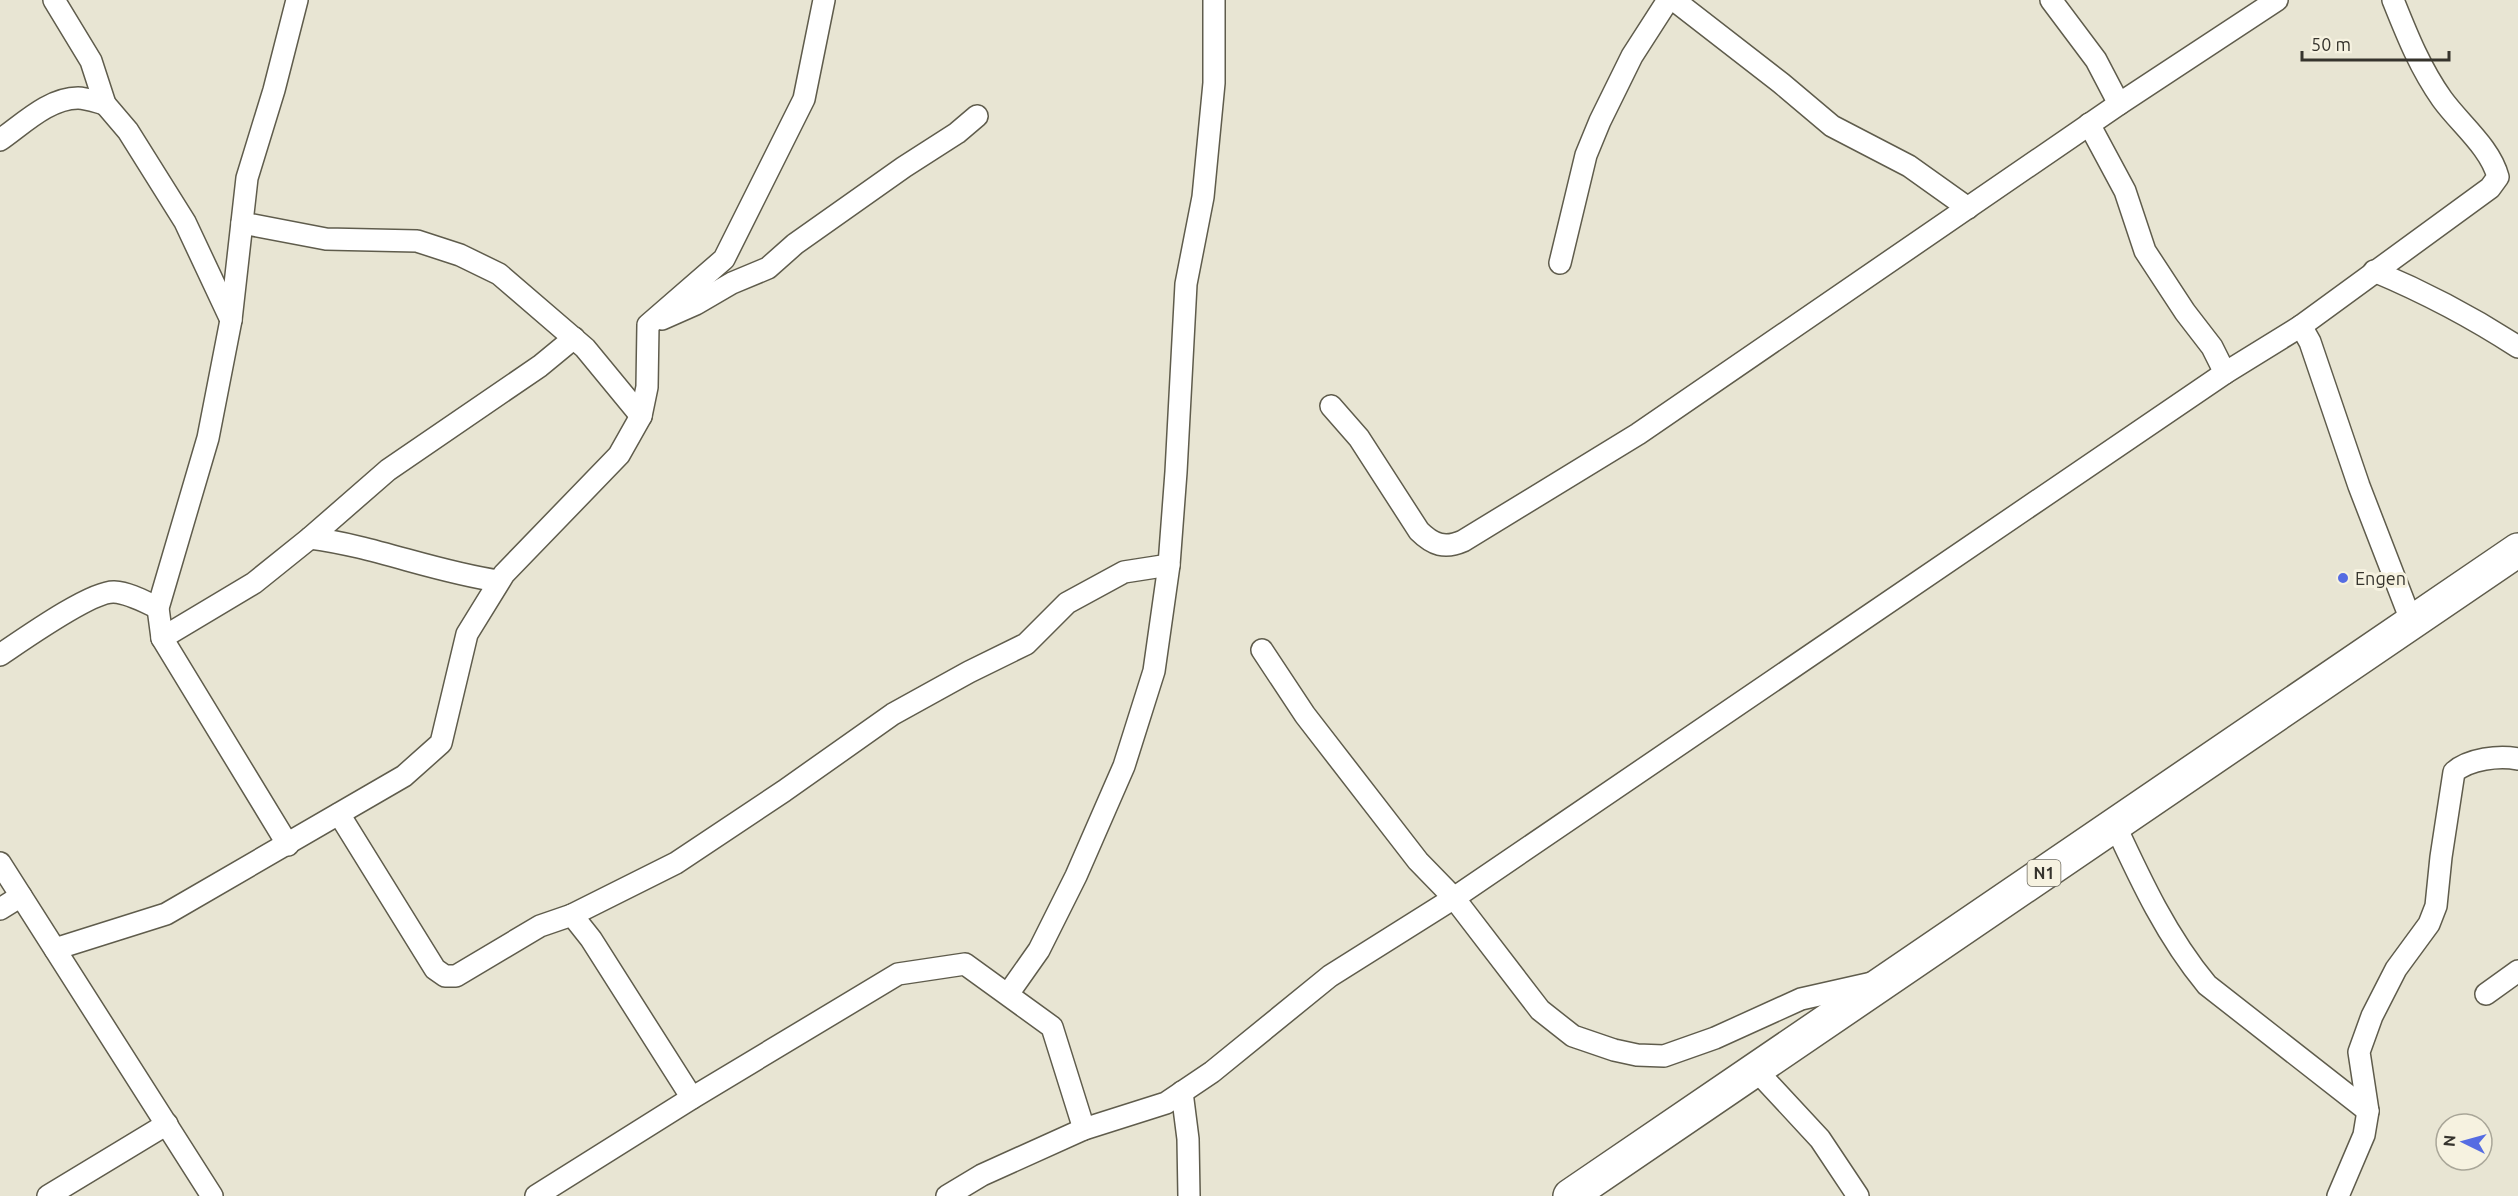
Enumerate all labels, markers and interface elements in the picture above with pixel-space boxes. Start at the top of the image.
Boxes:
scale bar [2302,24,2449,62]
text: 50 m [2311,34,2351,54]
place label: Engen [2355,568,2406,588]
marker: Engen [2336,571,2350,585]
road number: N1 [2028,860,2060,886]
north arrow [2434,1112,2494,1172]
text: N [2440,1134,2459,1147]

